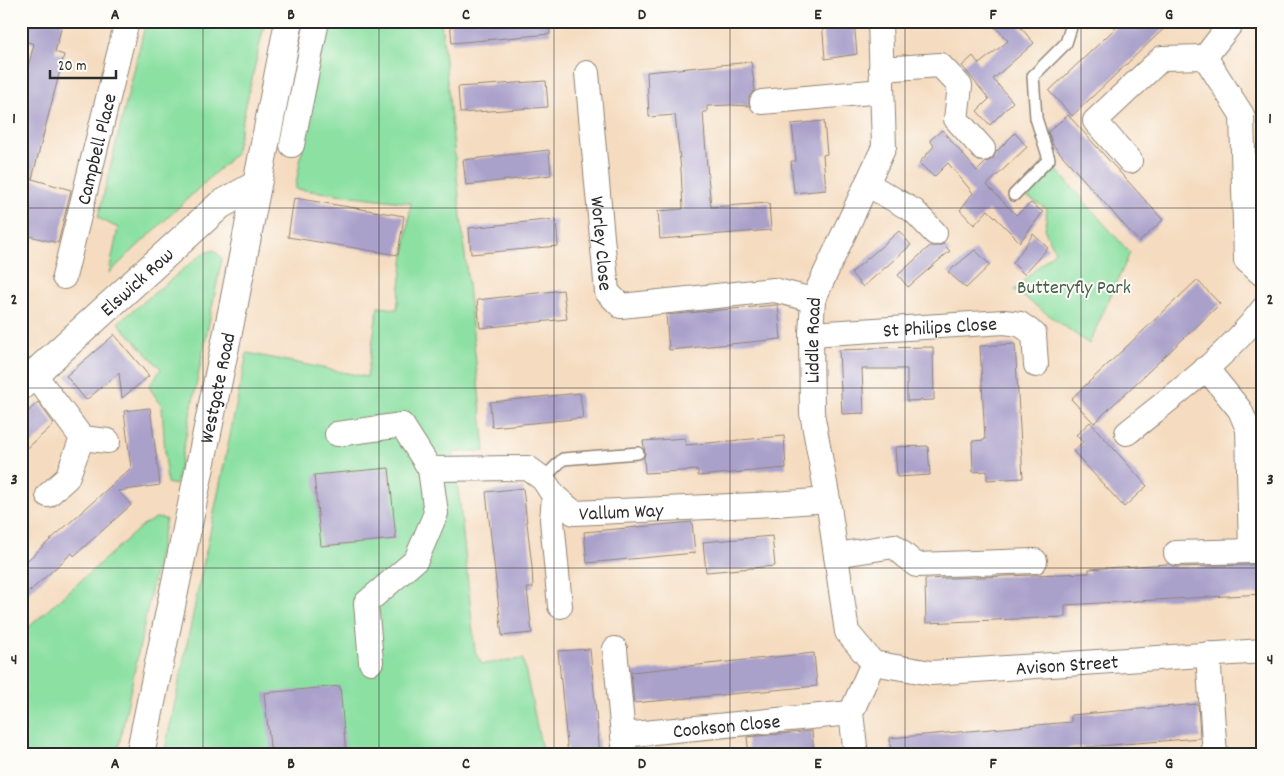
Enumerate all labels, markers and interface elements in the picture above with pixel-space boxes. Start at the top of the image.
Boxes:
text: A [111,4,120,27]
text: B [287,4,295,27]
text: C [462,4,470,27]
text: D [638,4,647,27]
text: E [814,4,822,27]
text: F [989,4,997,27]
text: G [1165,4,1173,27]
scale bar [50,48,116,80]
text: 20 m [58,56,86,78]
street label: Campbell Place [71,91,126,208]
text: 1 [12,108,16,131]
text: 1 [1268,108,1272,131]
street label: Worley Close [581,195,618,292]
street label: Elswick Row [95,242,182,324]
park label: Butteryfly Park [1017,275,1131,303]
text: 2 [11,289,18,312]
text: 2 [1267,289,1274,312]
street label: Liddle Road [800,297,830,384]
street label: St Philips Close [882,311,998,347]
street label: Westgate Road [194,331,244,446]
text: 3 [10,469,18,492]
text: 3 [1266,469,1274,492]
street label: Vallum Way [578,498,665,530]
text: 4 [11,649,17,672]
text: 4 [1267,649,1273,672]
street label: Avison Street [1015,650,1119,684]
street label: Cookson Close [672,709,782,747]
text: A [111,753,120,776]
text: B [287,753,295,776]
text: C [462,753,470,776]
text: D [638,753,647,776]
text: E [814,753,822,776]
text: F [989,753,997,776]
text: G [1165,753,1173,776]

